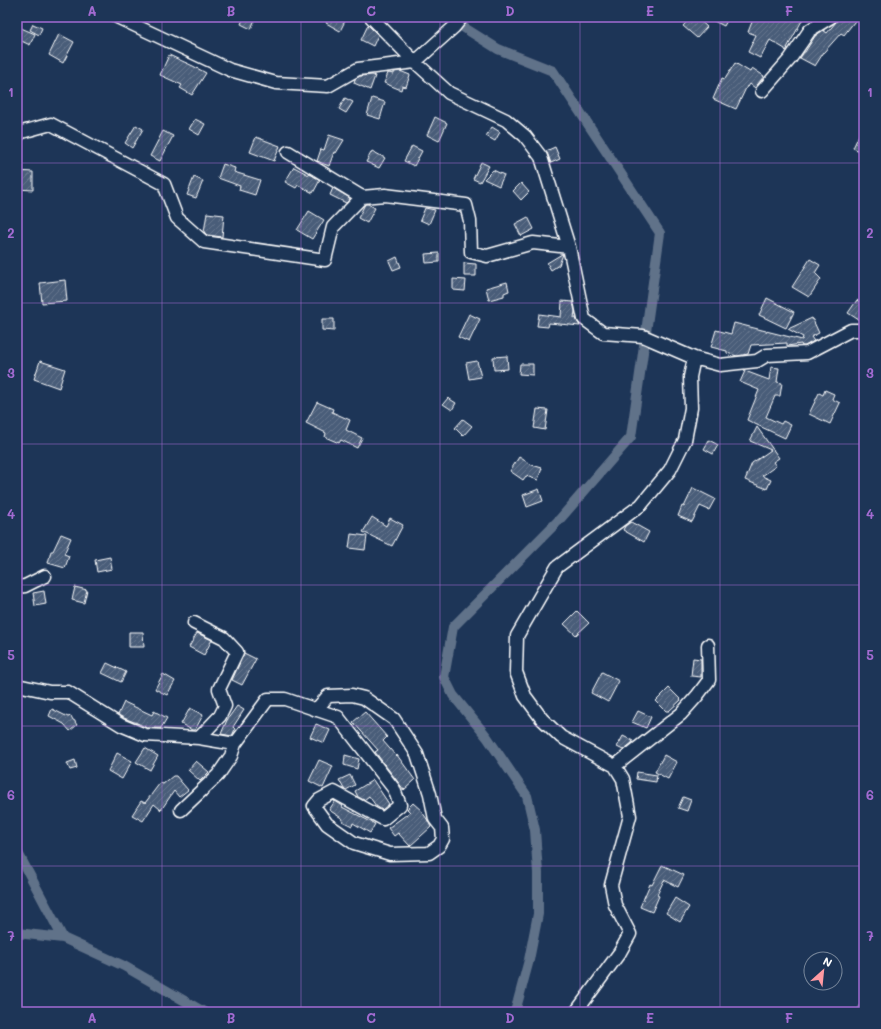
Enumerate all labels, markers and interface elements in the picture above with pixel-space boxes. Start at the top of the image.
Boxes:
text: A [87,2,97,19]
text: B [227,2,236,19]
text: C [366,2,376,19]
text: D [505,2,515,19]
text: E [646,2,654,19]
text: F [785,2,793,19]
text: 1 [8,83,14,100]
text: 1 [867,83,873,100]
text: 2 [7,224,15,241]
text: 2 [866,224,874,241]
text: 3 [7,364,15,381]
text: 3 [866,364,874,381]
text: 4 [7,505,15,522]
text: 4 [866,505,874,522]
text: 5 [7,646,15,663]
text: 5 [866,646,874,663]
text: 6 [7,786,15,803]
text: 6 [866,786,874,803]
text: 7 [7,927,15,944]
text: 7 [866,927,874,944]
north arrow [803,951,843,991]
text: N [821,953,835,970]
text: A [87,1009,97,1026]
text: B [227,1009,236,1026]
text: C [366,1009,376,1026]
text: D [505,1009,515,1026]
text: E [646,1009,654,1026]
text: F [785,1009,793,1026]

